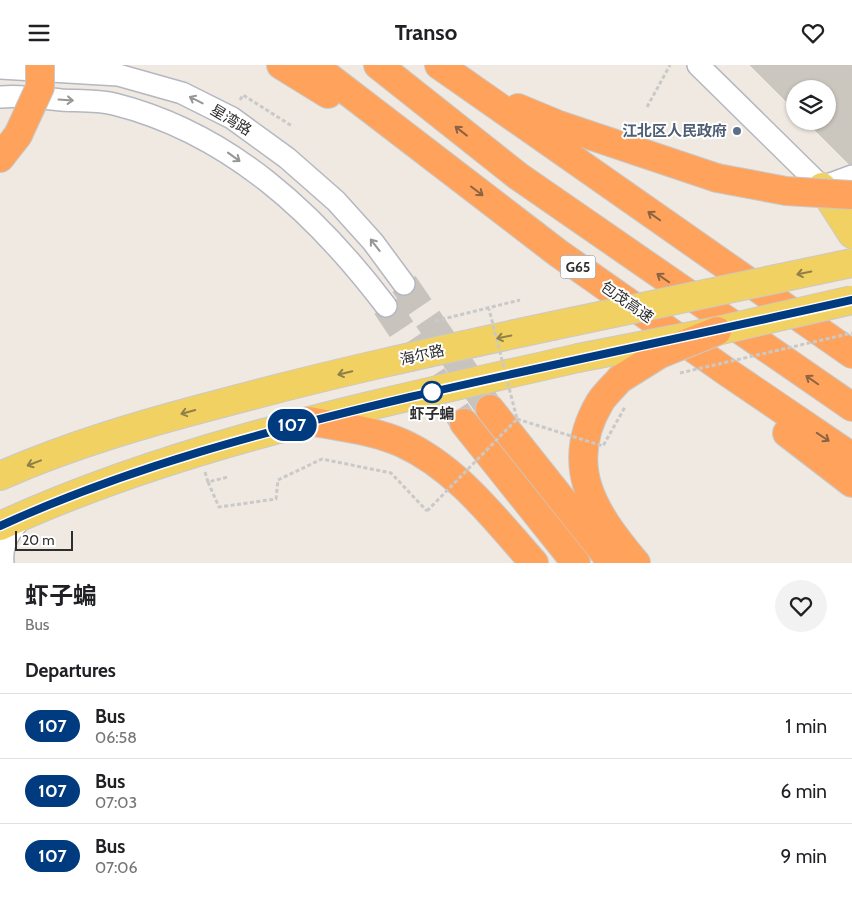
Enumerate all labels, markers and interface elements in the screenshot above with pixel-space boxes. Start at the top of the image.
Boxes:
icon: menu [25,19,53,47]
text: Transo [395,19,457,46]
icon: heart [799,19,827,47]
map controls [786,80,836,130]
button: layers [786,80,836,130]
one-way arrow [189,95,204,104]
one-way arrow [58,96,74,105]
street label: 星湾路 [207,101,255,139]
place label: 江北区人民政府 [622,122,727,140]
one-way arrow [455,125,468,136]
marker: 江北区人民政府 [731,125,743,137]
one-way arrow [226,152,240,162]
one-way arrow [470,185,483,196]
one-way arrow [647,211,661,221]
one-way arrow [370,239,381,252]
road number: G65 [560,255,596,278]
one-way arrow [797,269,813,278]
one-way arrow [657,273,671,283]
street label: 包茂高速 [597,277,657,327]
one-way arrow [496,332,512,342]
street label: 海尔路 [398,341,446,369]
one-way arrow [338,369,354,378]
one-way arrow [805,375,819,385]
marker: 虾子蝙 [421,381,443,403]
place label: 虾子蝙 [409,405,455,423]
one-way arrow [180,408,196,418]
line badge: 107 [263,409,321,441]
text: 107 [278,414,306,436]
one-way arrow [816,432,830,442]
one-way arrow [26,459,42,468]
scale bar [15,528,72,551]
text: 20 m [22,531,55,549]
button: heart [775,580,827,632]
text: 虾子蝙 [25,581,97,610]
text: Bus [25,615,49,634]
text: Departures [25,659,116,682]
text: Bus [95,705,125,728]
text: 107 [38,715,67,737]
text: 1 min [785,715,827,738]
text: 06:58 [95,728,137,747]
text: Bus [95,770,125,793]
text: 107 [38,780,67,802]
text: 6 min [781,780,827,803]
text: 07:03 [95,793,137,812]
text: Bus [95,835,125,858]
text: 107 [38,845,67,867]
text: 9 min [781,845,827,868]
text: 07:06 [95,858,138,877]

